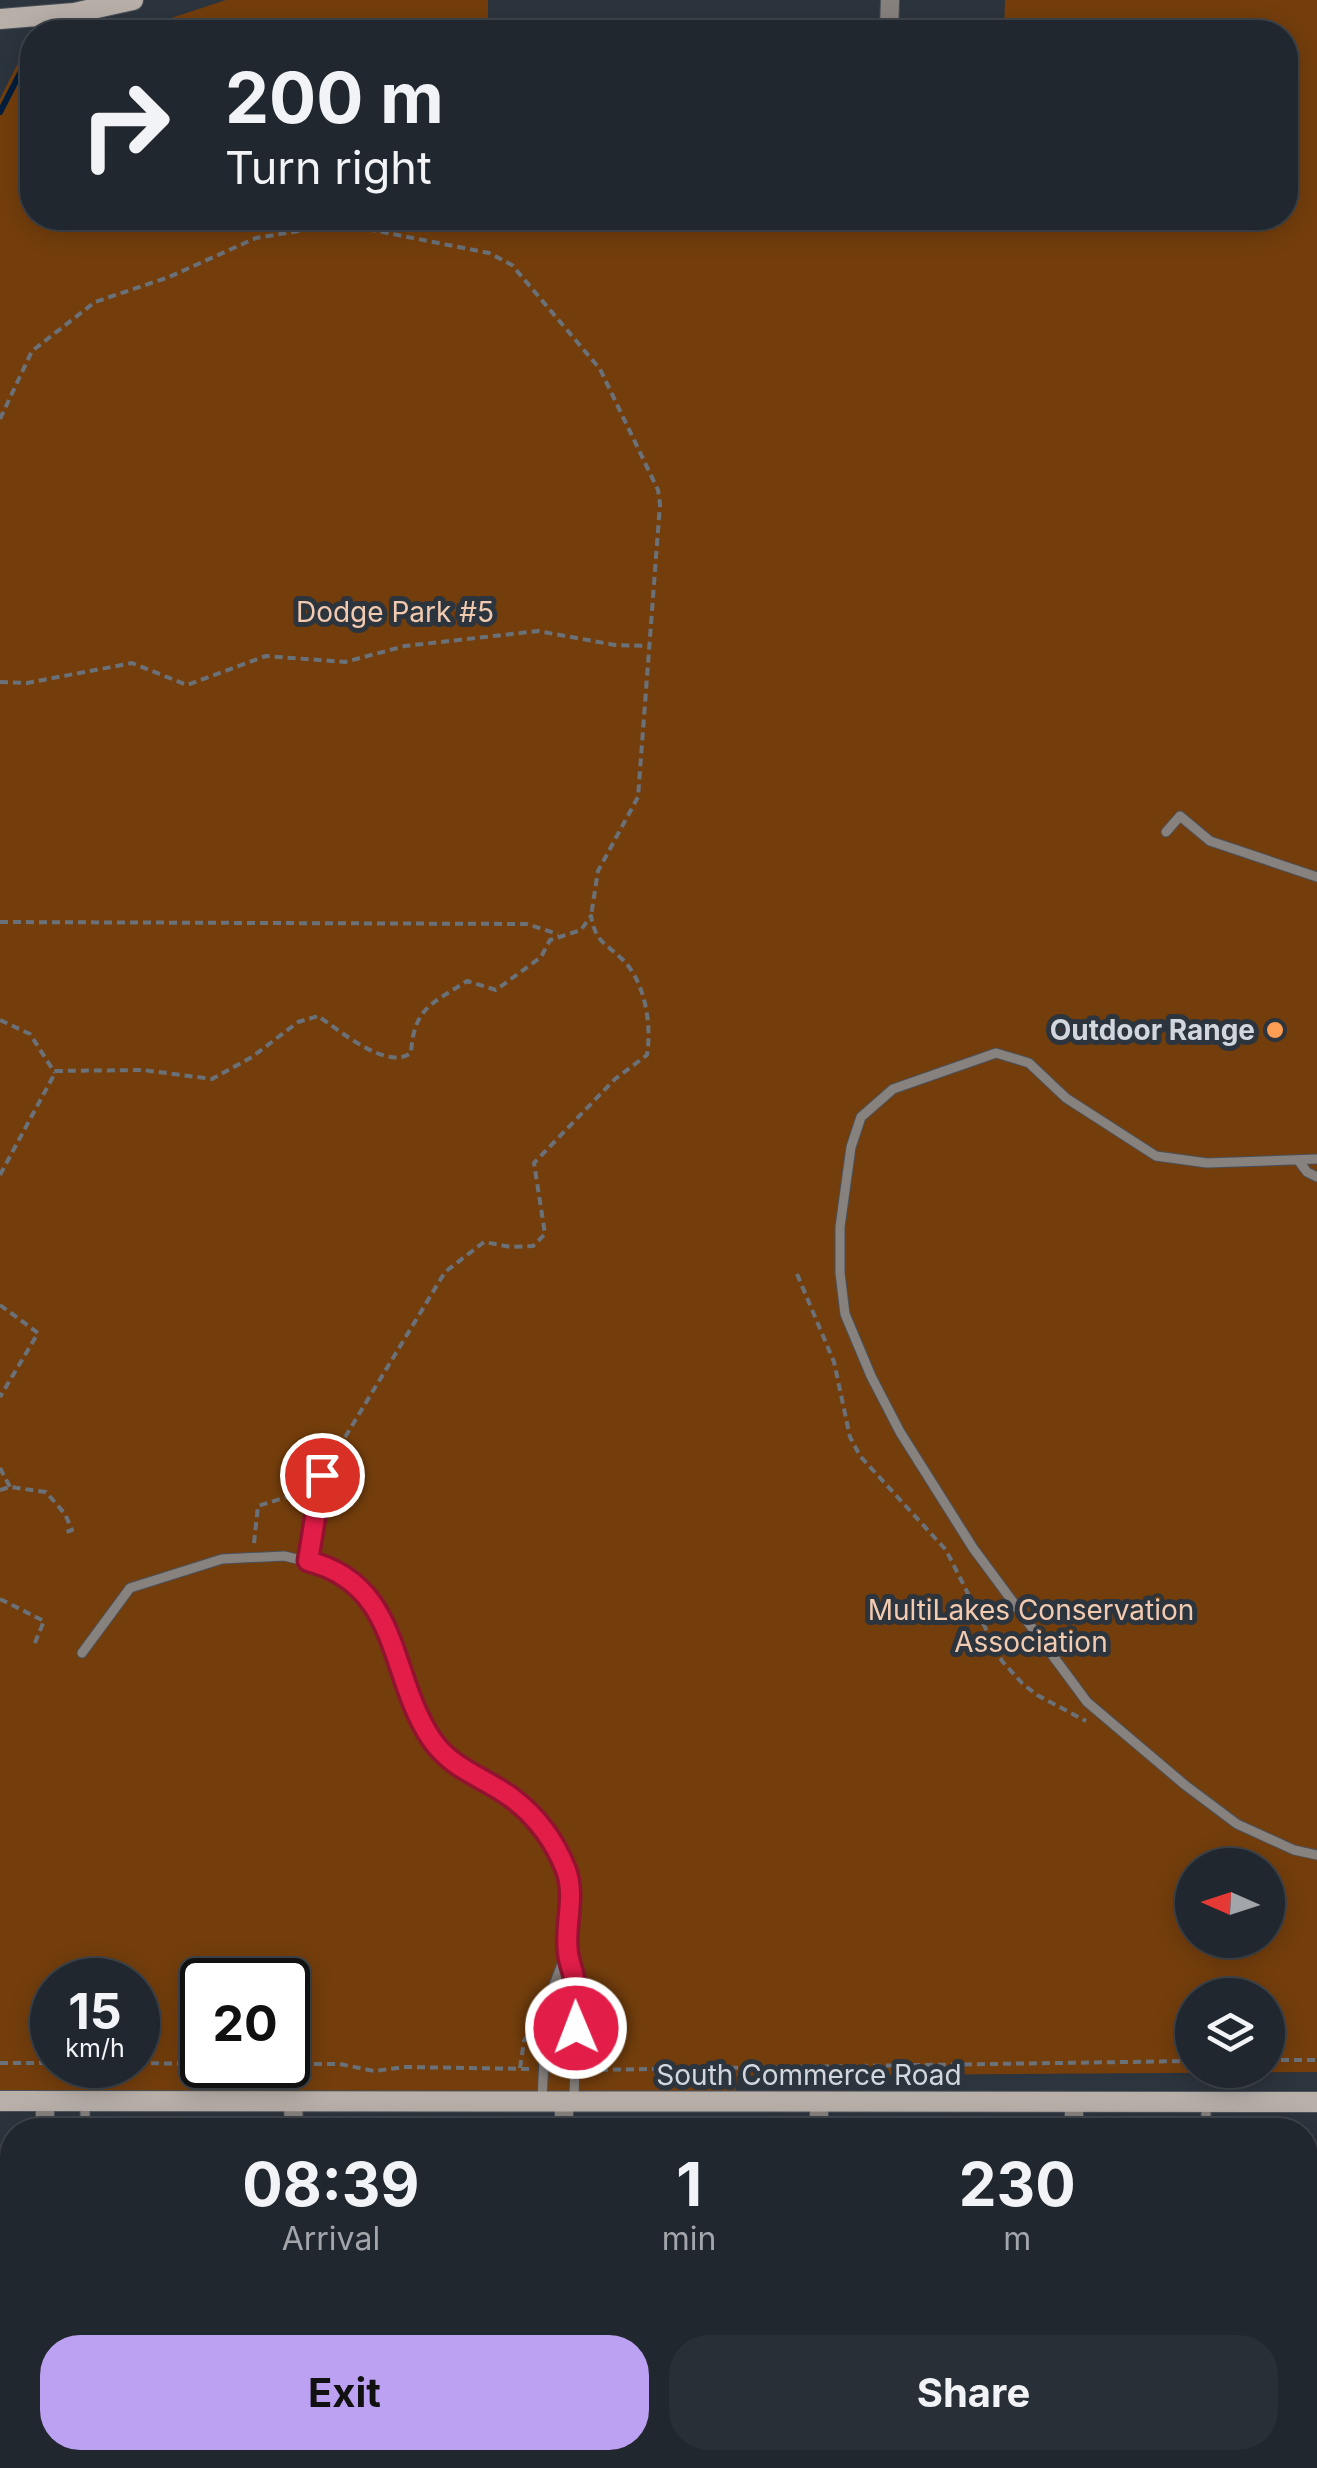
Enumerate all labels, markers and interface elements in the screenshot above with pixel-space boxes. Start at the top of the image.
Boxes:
text: 200 m [225,55,444,140]
icon: right [60,60,190,190]
text: Turn right [225,140,432,195]
park label: Dodge Park #5 [296,595,494,629]
place label: Outdoor Range [1050,1013,1255,1047]
marker: Outdoor Range [1264,1019,1286,1041]
pin [280,1433,365,1518]
icon: arrive [295,1448,350,1503]
park label: MultiLakes Conservation Association [868,1593,1194,1659]
north arrow [1175,1848,1285,1958]
map controls [1175,1848,1285,2088]
speed limit sign: 20 [180,1958,310,2088]
position arrow [524,1976,628,2080]
button: layers [1175,1978,1285,2088]
text: 15 [68,1981,122,2041]
text: km/h [65,2033,125,2063]
street label: South Commerce Road [656,2058,962,2092]
text: 08:39 [242,2148,420,2220]
text: 1 [676,2148,702,2220]
text: 230 [959,2148,1076,2220]
text: Arrival [282,2219,380,2258]
text: min [662,2219,716,2258]
text: m [1003,2219,1031,2258]
button: Exit [40,2335,649,2450]
button: Share [669,2335,1278,2450]

